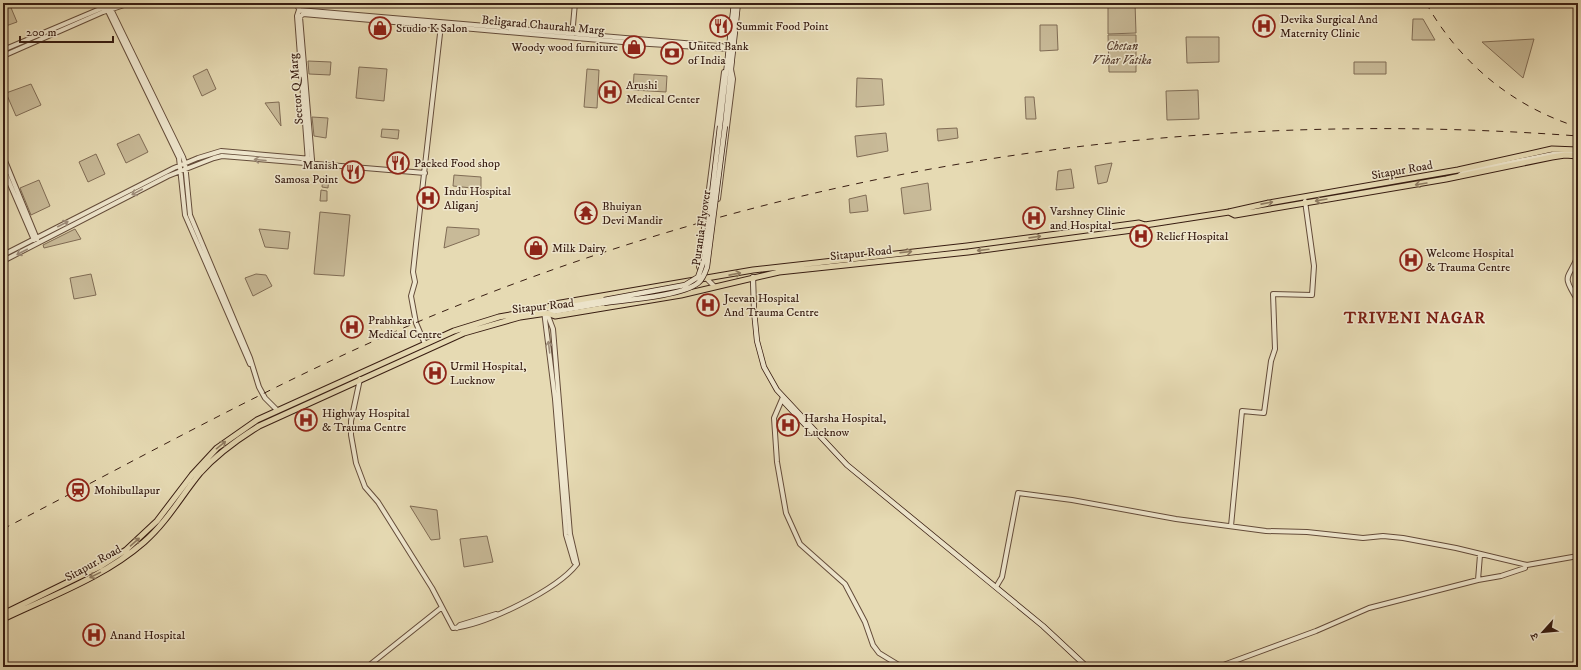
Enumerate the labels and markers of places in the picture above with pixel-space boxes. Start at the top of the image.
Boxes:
place label: Devika Surgical And Maternity Clinic [1280,12,1378,41]
restaurant icon: Summit Food Point [708,13,734,39]
hospital icon: Devika Surgical And Maternity Clinic [1251,13,1277,39]
shop icon: Studio K Salon [367,15,393,41]
place label: Summit Food Point [736,19,829,34]
place label: Studio K Salon [396,21,468,36]
shop icon: Woody wood furniture [621,34,647,60]
place label: United Bank of India [688,39,749,68]
place label: Woody wood furniture [510,40,618,55]
bank icon: United Bank of India [659,40,685,66]
place label: Arushi Medical Center [626,78,700,107]
hospital icon: Arushi Medical Center [597,79,623,105]
restaurant icon: Packed Food shop [385,150,411,176]
place label: Packed Food shop [414,156,500,171]
place label: Manish Samosa Point [274,158,339,187]
restaurant icon: Manish Samosa Point [340,159,366,185]
place label: Indu Hospital Aliganj [444,184,511,213]
hospital icon: Indu Hospital Aliganj [415,185,441,211]
place label: Bhuiyan Devi Mandir [602,199,663,228]
temple icon: Bhuiyan Devi Mandir [573,200,599,226]
place label: Varshney Clinic and Hospital [1049,204,1125,233]
hospital icon: Varshney Clinic and Hospital [1021,205,1047,231]
hospital icon: Relief Hospital [1128,223,1154,249]
place label: Relief Hospital [1156,229,1229,244]
shop icon: Milk Dairy [523,235,549,261]
place label: Milk Dairy [552,241,606,256]
place label: Welcome Hospital & Trauma Centre [1425,246,1514,275]
hospital icon: Welcome Hospital & Trauma Centre [1398,247,1424,273]
place label: Jeevan Hospital And Trauma Centre [723,291,819,320]
hospital icon: Jeevan Hospital And Trauma Centre [695,292,721,318]
place label: Prabhkar Medical Centre [368,313,442,342]
hospital icon: Prabhkar Medical Centre [339,314,365,340]
place label: Urmil Hospital, Lucknow [450,359,526,388]
hospital icon: Urmil Hospital, Lucknow [422,360,448,386]
place label: Highway Hospital & Trauma Centre [322,406,410,435]
hospital icon: Highway Hospital & Trauma Centre [293,407,319,433]
place label: Harsha Hospital, Lucknow [804,411,886,440]
hospital icon: Harsha Hospital, Lucknow [775,412,801,438]
station icon: Mohibullapur [65,477,91,503]
place label: Mohibullapur [94,483,161,498]
hospital icon: Anand Hospital [81,622,107,648]
place label: Anand Hospital [110,628,186,643]

